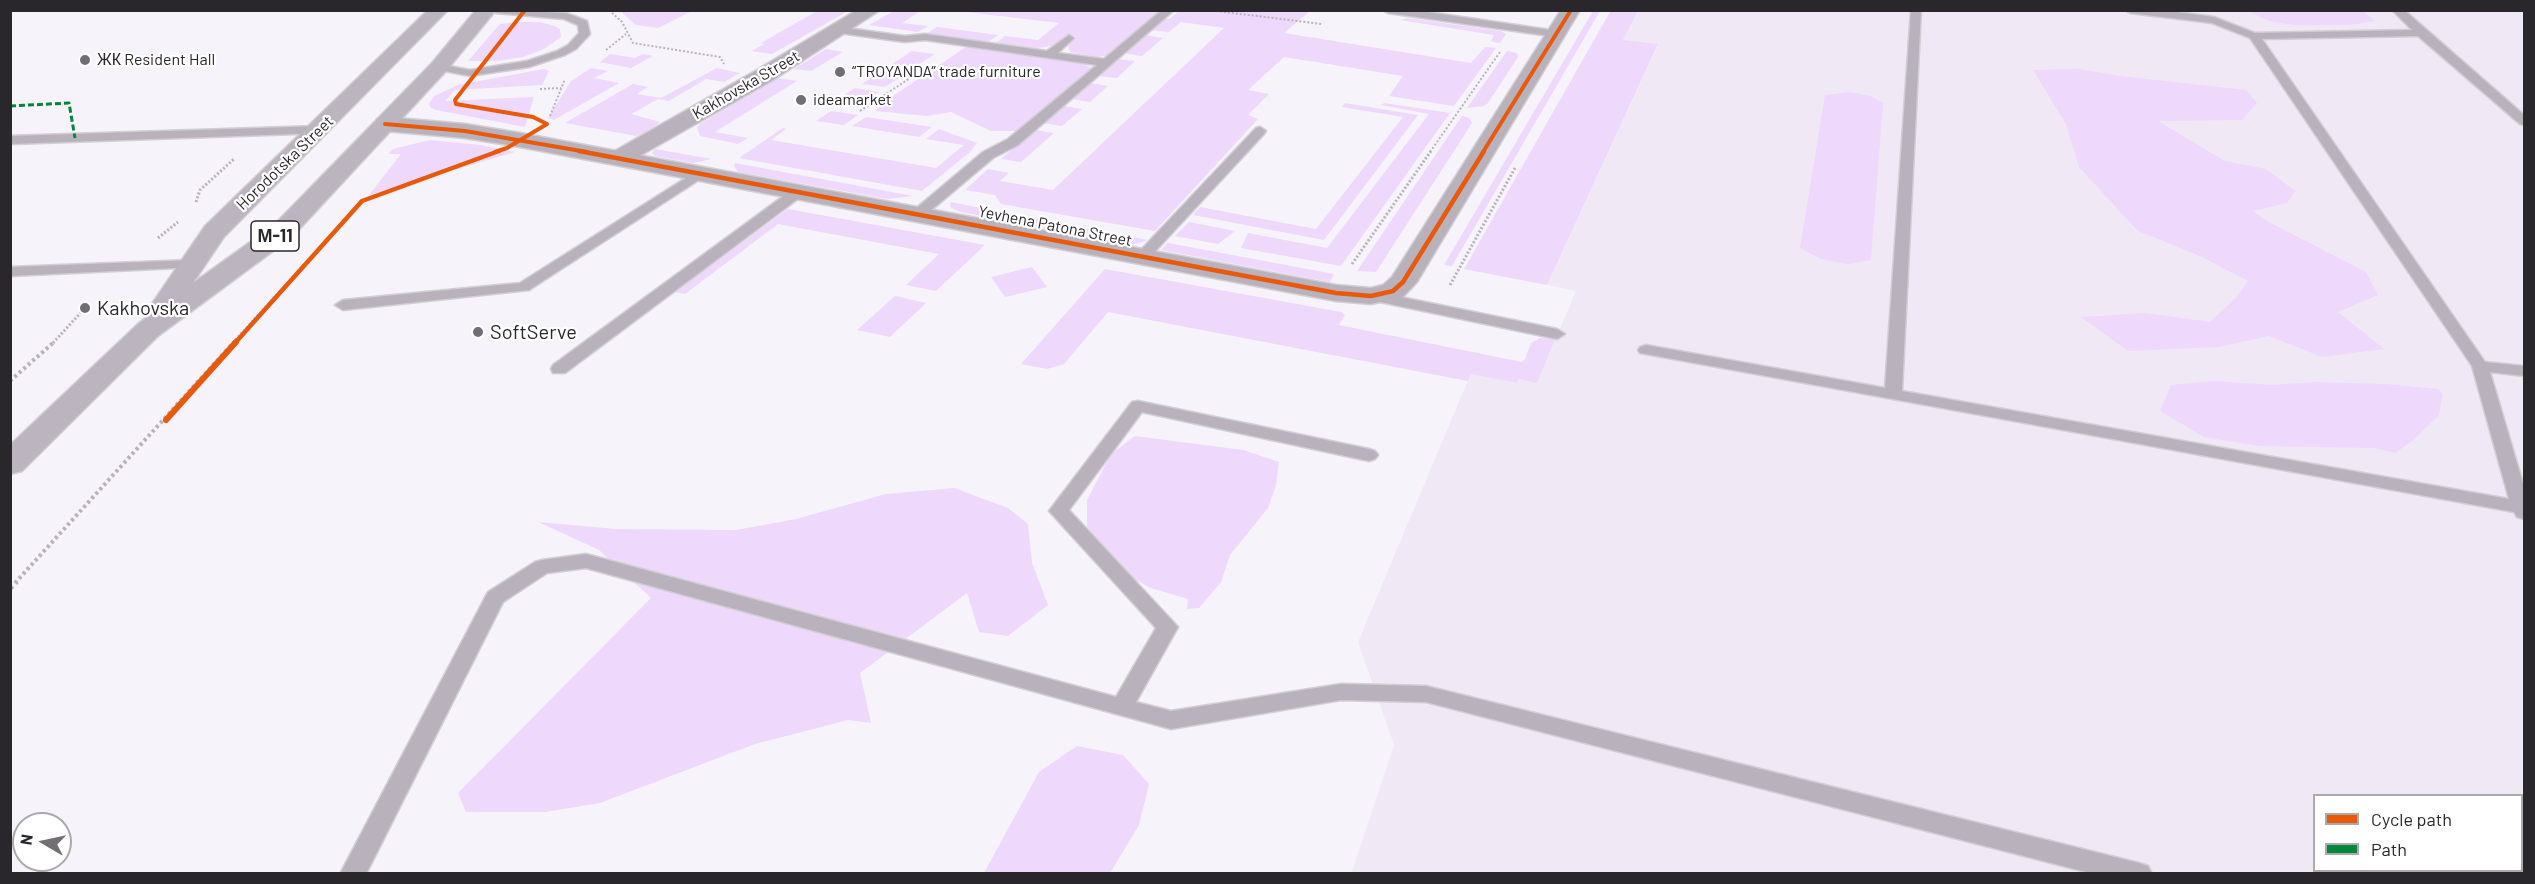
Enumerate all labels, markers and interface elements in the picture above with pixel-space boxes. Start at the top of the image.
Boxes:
street label: Kakhovska Street [689,47,803,123]
place label: ЖК Resident Hall [97,50,215,70]
marker: ЖК Resident Hall [78,53,92,67]
place label: “TROYANDA” trade furniture [852,62,1041,82]
marker: “TROYANDA” trade furniture [833,65,847,79]
place label: ideamarket [813,90,892,110]
marker: ideamarket [794,93,808,107]
street label: Horodotska Street [232,112,338,214]
street label: Yevhena Patona Street [976,202,1134,250]
road number: М-11 [251,221,299,251]
place label: Kakhovska [97,296,189,320]
marker: Kakhovska [78,301,92,315]
place label: SoftServe [490,320,577,344]
marker: SoftServe [471,325,485,339]
legend [2313,794,2523,872]
text: Cycle path [2371,808,2452,830]
north arrow [12,812,72,872]
text: N [15,833,36,846]
text: Path [2371,838,2407,860]

